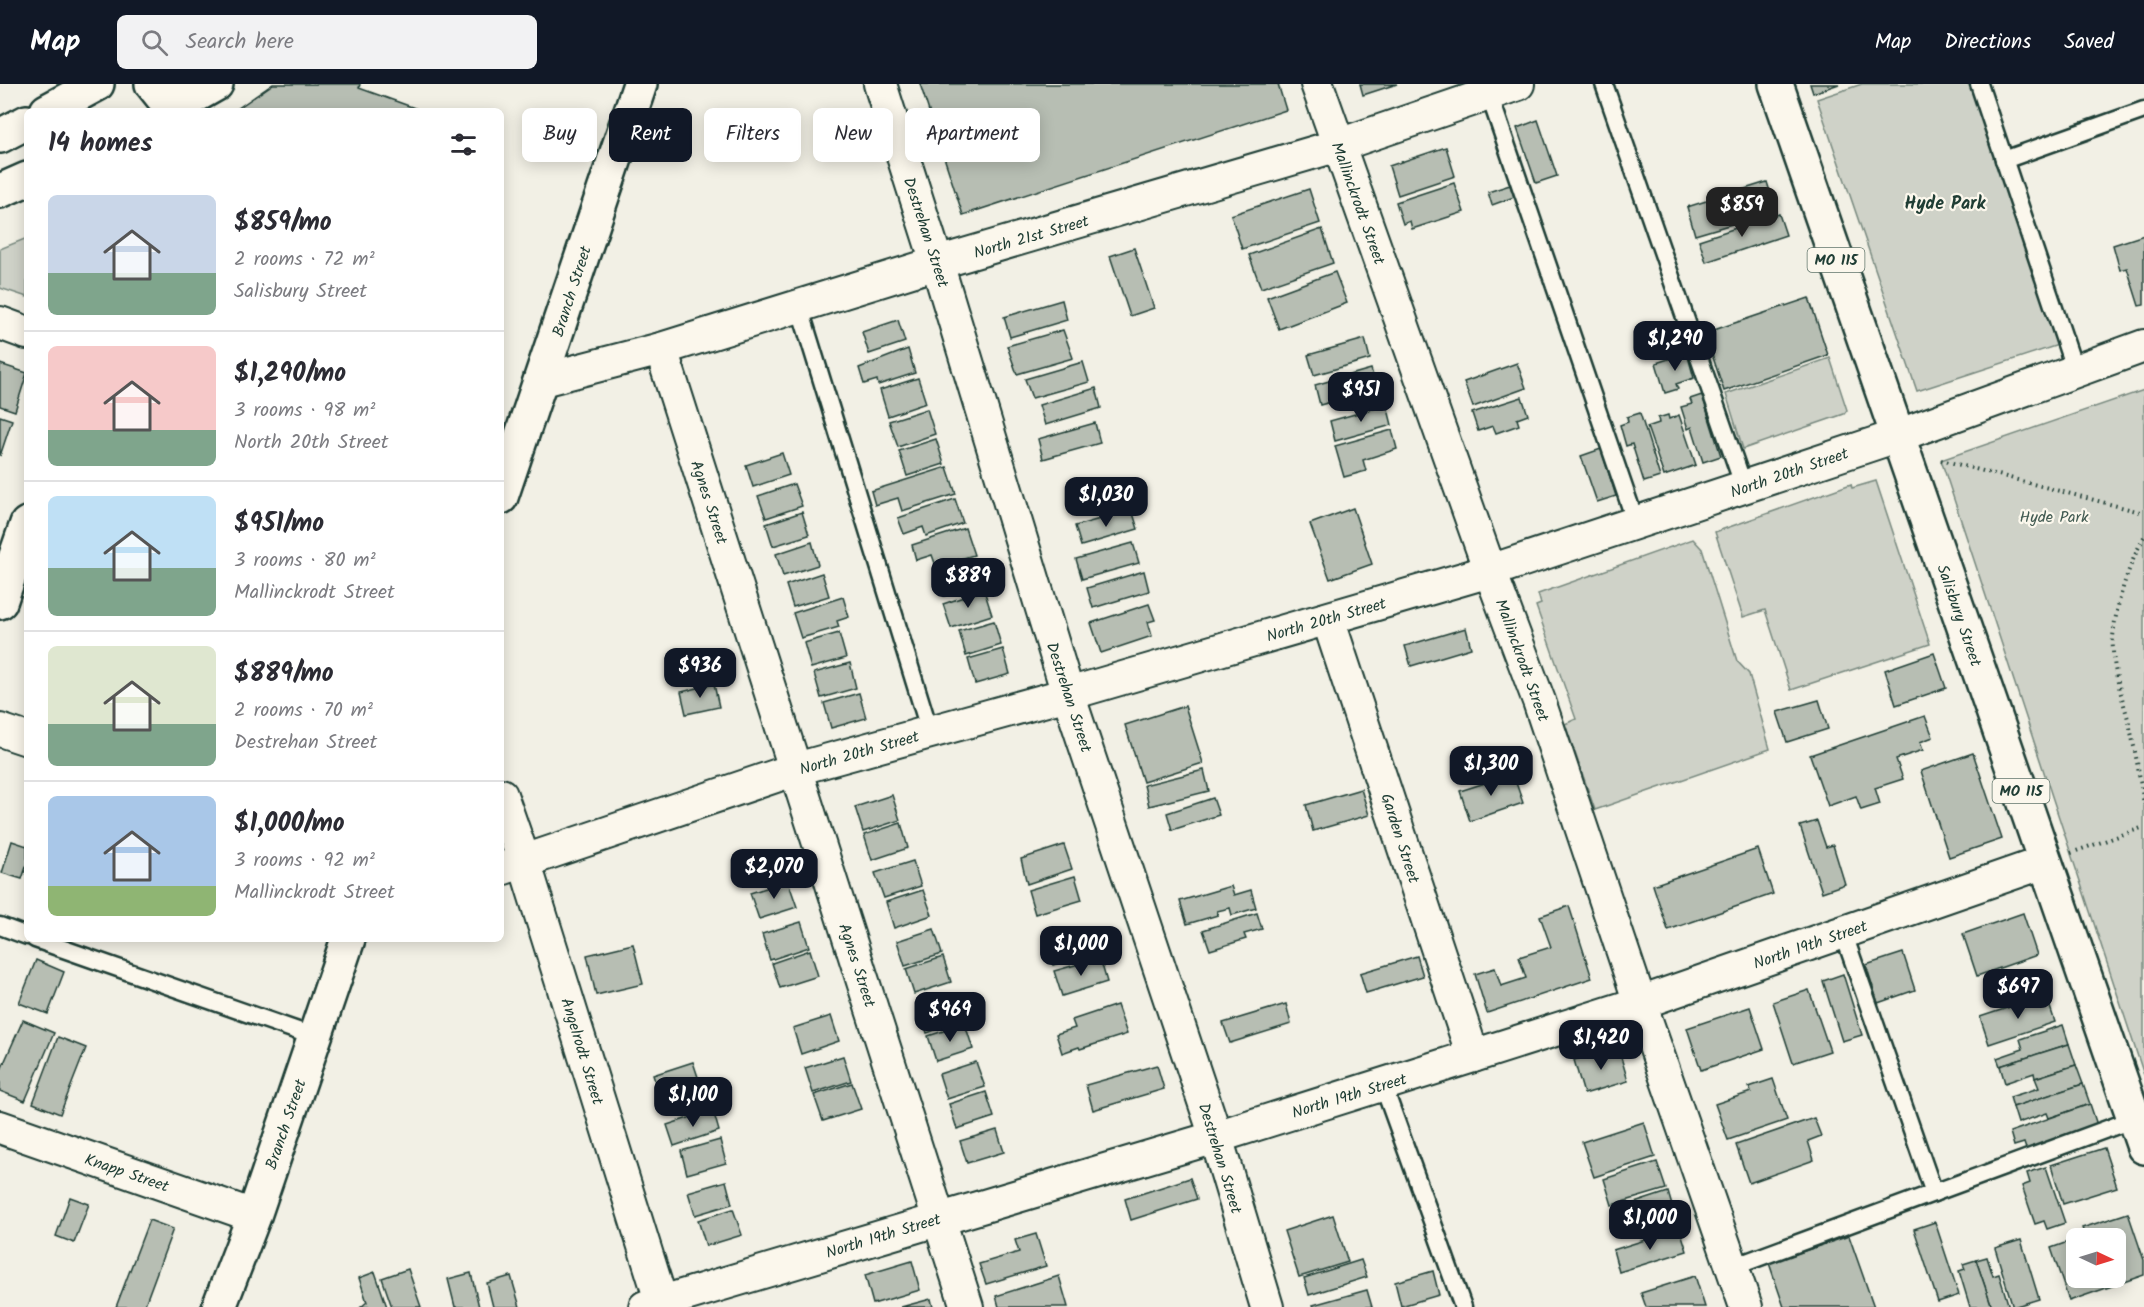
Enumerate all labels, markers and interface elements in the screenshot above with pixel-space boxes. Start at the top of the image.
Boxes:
search box [117,15,537,69]
text: Map [30,20,81,65]
text: Search here [186,25,294,60]
icon: search [138,26,171,59]
text: Map [1875,26,1911,59]
text: Directions [1944,26,2031,59]
text: Saved [2064,26,2114,59]
chip: Buy [522,108,597,162]
chip: Rent [609,108,692,162]
chip: Filters [704,108,801,162]
chip: New [813,108,893,162]
chip: Apartment [905,108,1040,162]
text: 14 homes [48,123,153,165]
icon: filters [447,128,480,161]
street label: Mallinckrodt Street [1324,139,1392,269]
street label: Destrehan Street [896,174,955,292]
pin: $859 [1706,187,1778,238]
text: $859 [1720,190,1764,222]
district label: Hyde Park [1905,190,1987,219]
text: $859/mo [234,202,332,244]
street label: North 21st Street [971,209,1093,266]
icon: home [96,219,168,291]
street label: Branch Street [546,242,599,340]
text: 2 rooms · 72 m² [234,244,375,276]
road number: MO 115 [1808,248,1864,272]
text: Salisbury Street [234,276,367,308]
pin: $1,290 [1626,321,1724,372]
text: $1,290 [1647,324,1703,356]
text: $1,290/mo [234,353,346,395]
icon: home [96,370,168,442]
pin: $951 [1325,372,1397,423]
text: $951 [1342,375,1380,407]
text: 3 rooms · 98 m² [234,395,375,427]
text: North 20th Street [234,427,389,459]
street label: North 20th Street [1727,441,1853,505]
street label: Agnes Street [683,457,734,548]
pin: $1,030 [1057,477,1155,528]
text: $1,030 [1079,480,1133,512]
text: $951/mo [234,503,324,545]
park label: Hyde Park [2020,505,2089,530]
icon: home [96,520,168,592]
text: 3 rooms · 80 m² [234,545,376,577]
pin: $889 [932,558,1004,609]
text: $889 [945,561,991,593]
street label: Salisbury Street [1929,561,1988,671]
text: Mallinckrodt Street [234,577,395,609]
street label: North 20th Street [1264,591,1390,649]
street label: Mallinckrodt Street [1488,596,1556,726]
street label: Destrehan Street [1039,639,1098,757]
pin: $936 [664,648,736,699]
text: $936 [678,651,722,683]
text: $889/mo [234,653,334,695]
icon: home [96,670,168,742]
text: 2 rooms · 70 m² [234,695,373,727]
street label: North 20th Street [797,724,923,782]
text: Destrehan Street [234,727,377,759]
pin: $1,300 [1442,746,1540,797]
text: $1,300 [1464,749,1518,781]
road number: MO 115 [1992,779,2050,803]
street label: Garden Street [1373,790,1426,887]
text: $1,000/mo [234,803,345,845]
icon: home [96,820,168,892]
text: 3 rooms · 92 m² [234,845,375,877]
pin: $2,070 [725,849,823,900]
text: $2,070 [745,852,803,884]
text: Mallinckrodt Street [234,877,395,909]
street label: North 19th Street [1750,914,1872,977]
street label: Agnes Street [831,920,882,1011]
pin: $1,000 [1032,926,1130,977]
text: $1,000 [1054,929,1108,961]
pin: $697 [1982,969,2054,1020]
text: $697 [1997,972,2039,1004]
pin: $969 [914,992,986,1043]
street label: Angelrodt Street [553,995,610,1109]
text: $969 [929,995,971,1027]
pin: $1,420 [1552,1020,1650,1071]
text: $1,420 [1573,1023,1629,1055]
street label: North 19th Street [1289,1067,1411,1126]
street label: Branch Street [259,1075,314,1173]
pin: $1,100 [644,1077,742,1128]
text: $1,100 [668,1080,718,1112]
street label: Destrehan Street [1191,1100,1249,1218]
street label: Knapp Street [81,1147,173,1200]
pin: $1,000 [1601,1200,1699,1251]
text: $1,000 [1623,1203,1677,1235]
street label: North 19th Street [823,1207,945,1266]
north arrow [2066,1228,2126,1288]
map controls [2066,1228,2126,1288]

